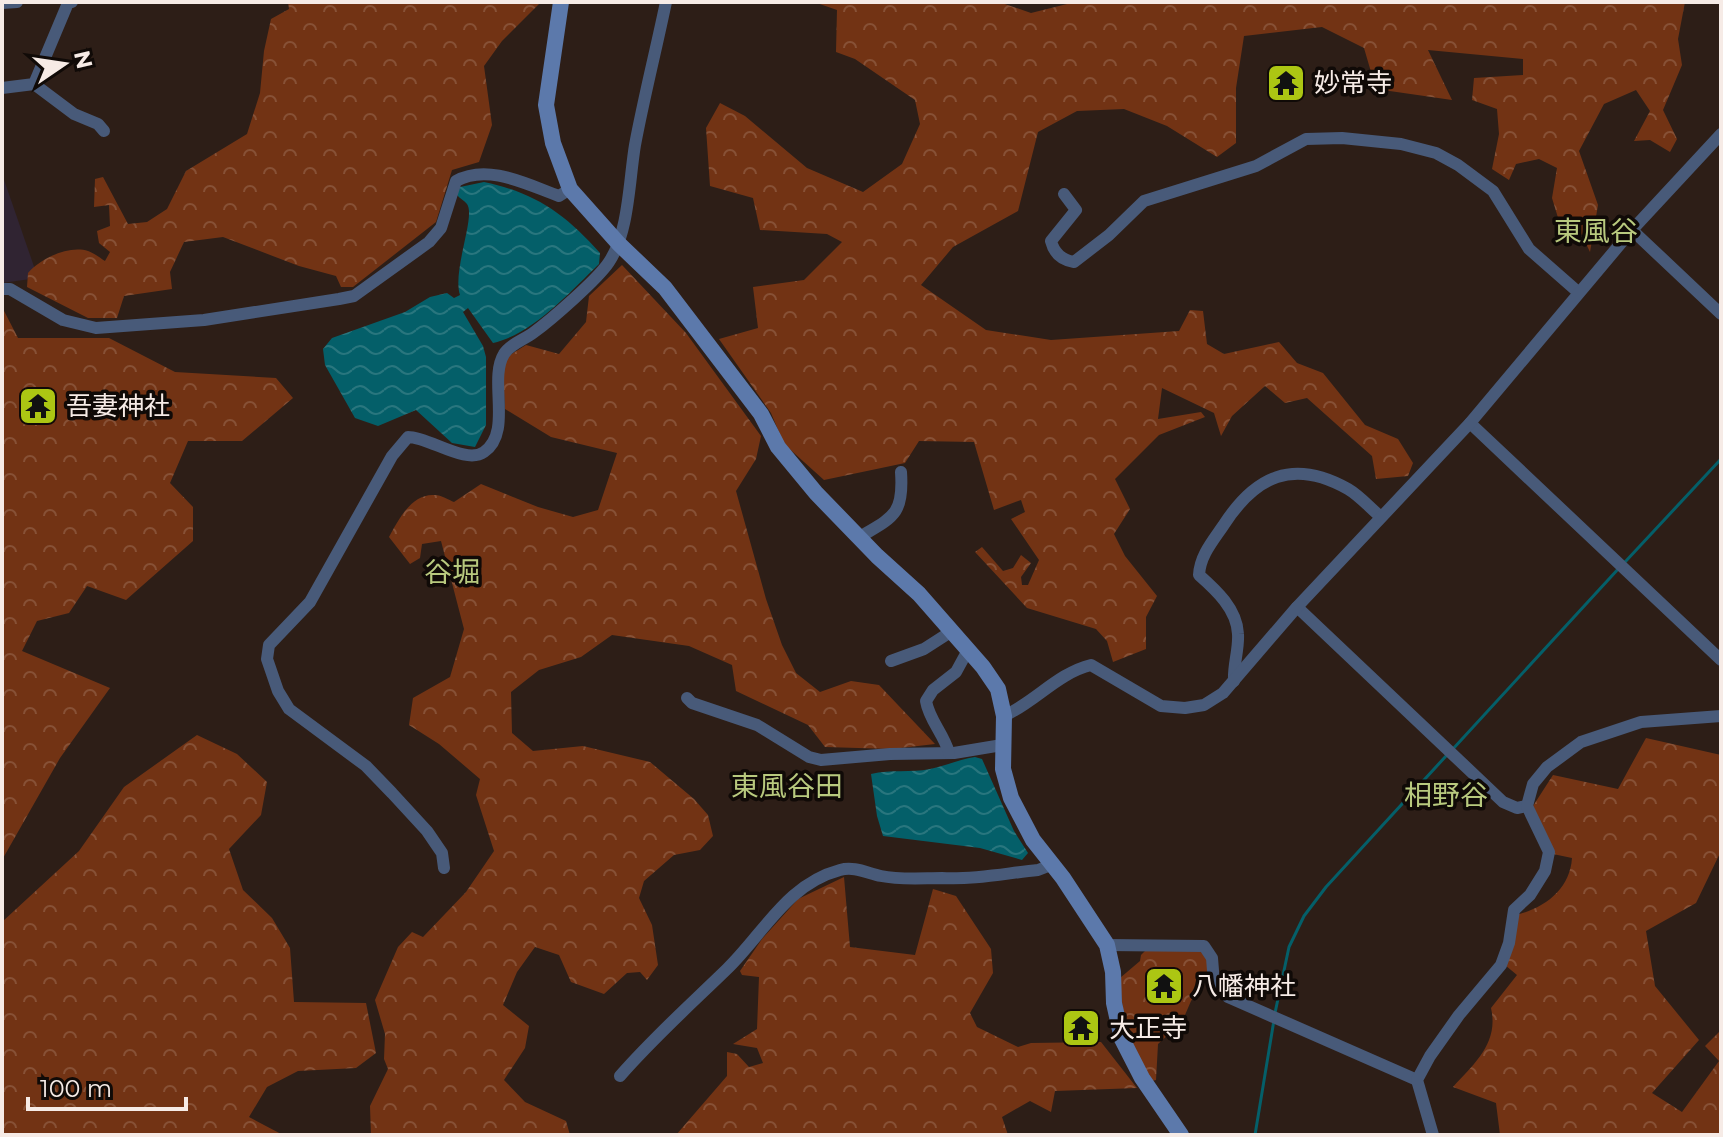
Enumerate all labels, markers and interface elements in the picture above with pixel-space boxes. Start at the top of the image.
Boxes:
north arrow [24,24,104,104]
text: N [68,48,98,71]
temple icon: 妙常寺 [1265,62,1307,104]
place label: 妙常寺 [1314,67,1392,99]
district label: 東風谷 [1554,214,1638,248]
temple icon: 吾妻神社 [17,385,59,427]
place label: 吾妻神社 [66,390,170,422]
district label: 谷堀 [424,555,480,589]
district label: 東風谷田 [731,769,843,803]
district label: 相野谷 [1404,778,1488,812]
temple icon: 八幡神社 [1143,965,1185,1007]
place label: 八幡神社 [1192,970,1296,1002]
temple icon: 大正寺 [1060,1007,1102,1049]
place label: 大正寺 [1109,1012,1187,1044]
scale bar [28,1061,186,1111]
text: 100 m [40,1074,112,1103]

